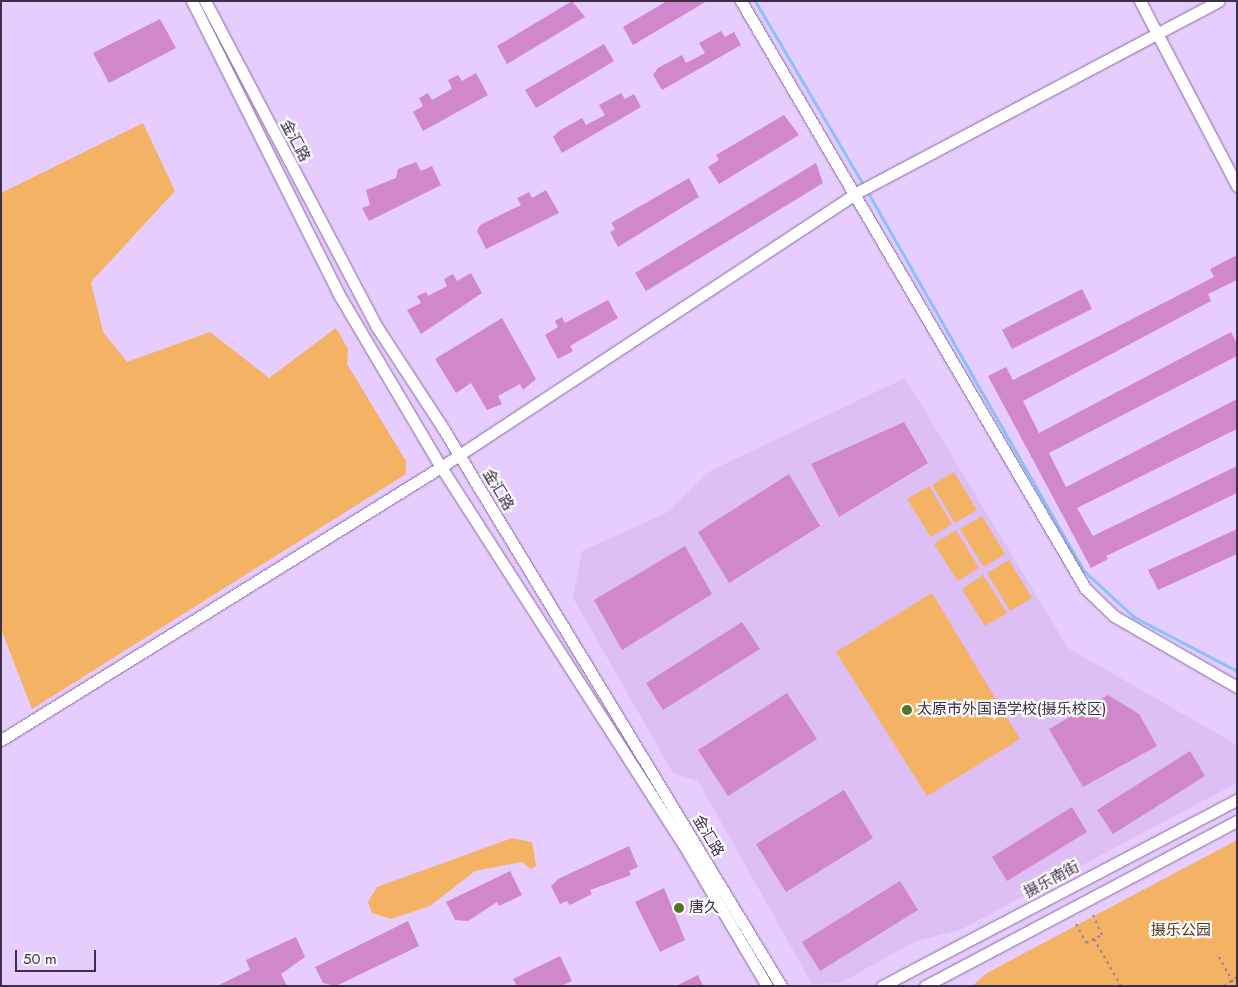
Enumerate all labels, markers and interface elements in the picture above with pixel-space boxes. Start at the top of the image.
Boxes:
street label: 金汇路 [276,117,314,165]
street label: 金汇路 [479,466,517,514]
place label: 太原市外国语学校(摄乐校区) [917,701,1106,719]
marker: 太原市外国语学校(摄乐校区) [901,704,913,716]
street label: 金汇路 [689,812,727,860]
street label: 摄乐南街 [1021,858,1083,902]
place label: 唐久 [689,899,719,917]
marker: 唐久 [673,902,685,914]
park label: 摄乐公园 [1151,922,1211,940]
scale bar [18,940,99,972]
text: 50 m [23,948,57,970]

